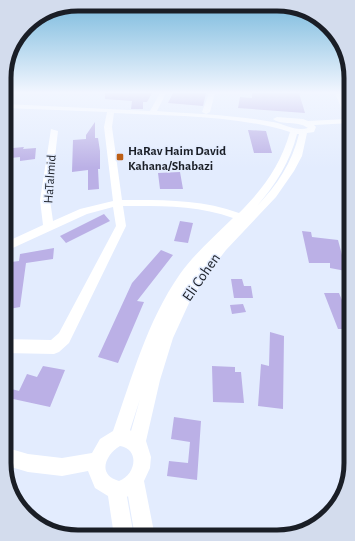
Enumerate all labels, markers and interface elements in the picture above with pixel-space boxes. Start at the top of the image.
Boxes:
place label: HaRav Haim David Kahana/Shabazi [128,145,226,173]
marker: HaRav Haim David Kahana/Shabazi [115,152,125,162]
street label: HaTalmid [42,154,59,204]
street label: Eli Cohen [180,251,223,304]

